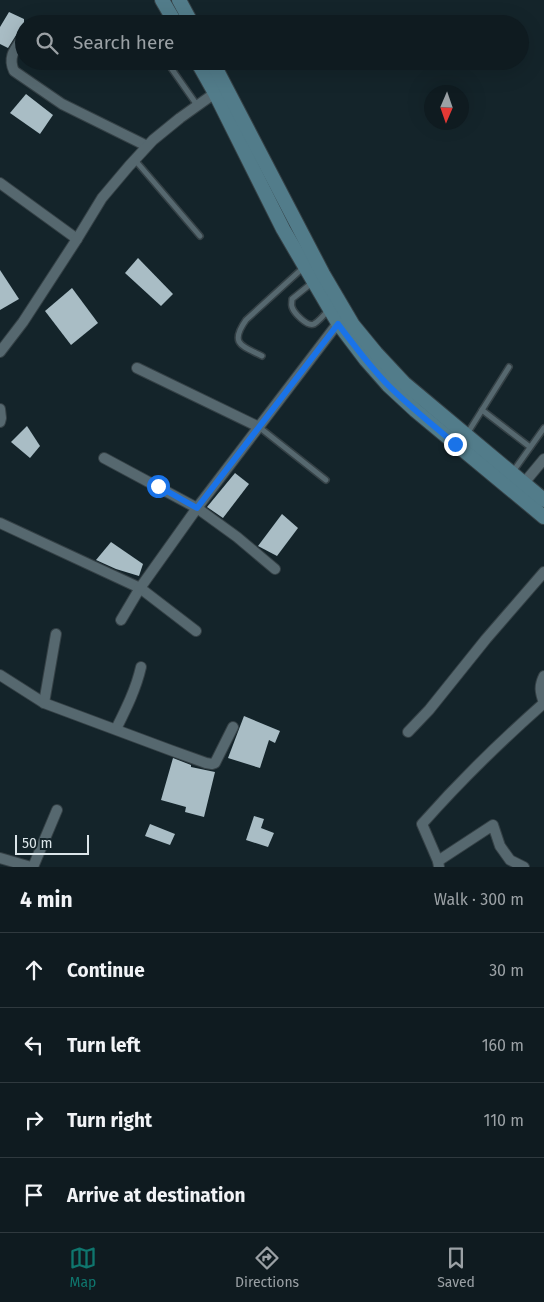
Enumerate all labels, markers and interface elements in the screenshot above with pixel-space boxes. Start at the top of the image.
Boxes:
search box [15,15,529,70]
icon: search [33,29,61,57]
text: Search here [73,31,174,54]
north arrow [424,85,469,130]
route end [444,433,467,456]
route start [147,475,170,498]
scale bar [15,832,89,855]
text: 50 m [22,835,53,852]
text: 4 min [20,887,73,913]
text: Walk · 300 m [434,890,524,909]
icon: ahead [20,956,48,984]
text: Continue [67,959,145,982]
text: 30 m [489,961,524,980]
icon: left [20,1031,48,1059]
text: Turn left [67,1034,141,1057]
text: 160 m [482,1036,524,1055]
icon: right [20,1106,48,1134]
text: Turn right [67,1109,152,1132]
text: 110 m [483,1111,524,1130]
icon: arrive [20,1181,48,1209]
text: Arrive at destination [67,1184,246,1207]
tab: Map [69,1244,97,1291]
tab: Directions [235,1244,299,1291]
tab: Saved [437,1244,475,1291]

